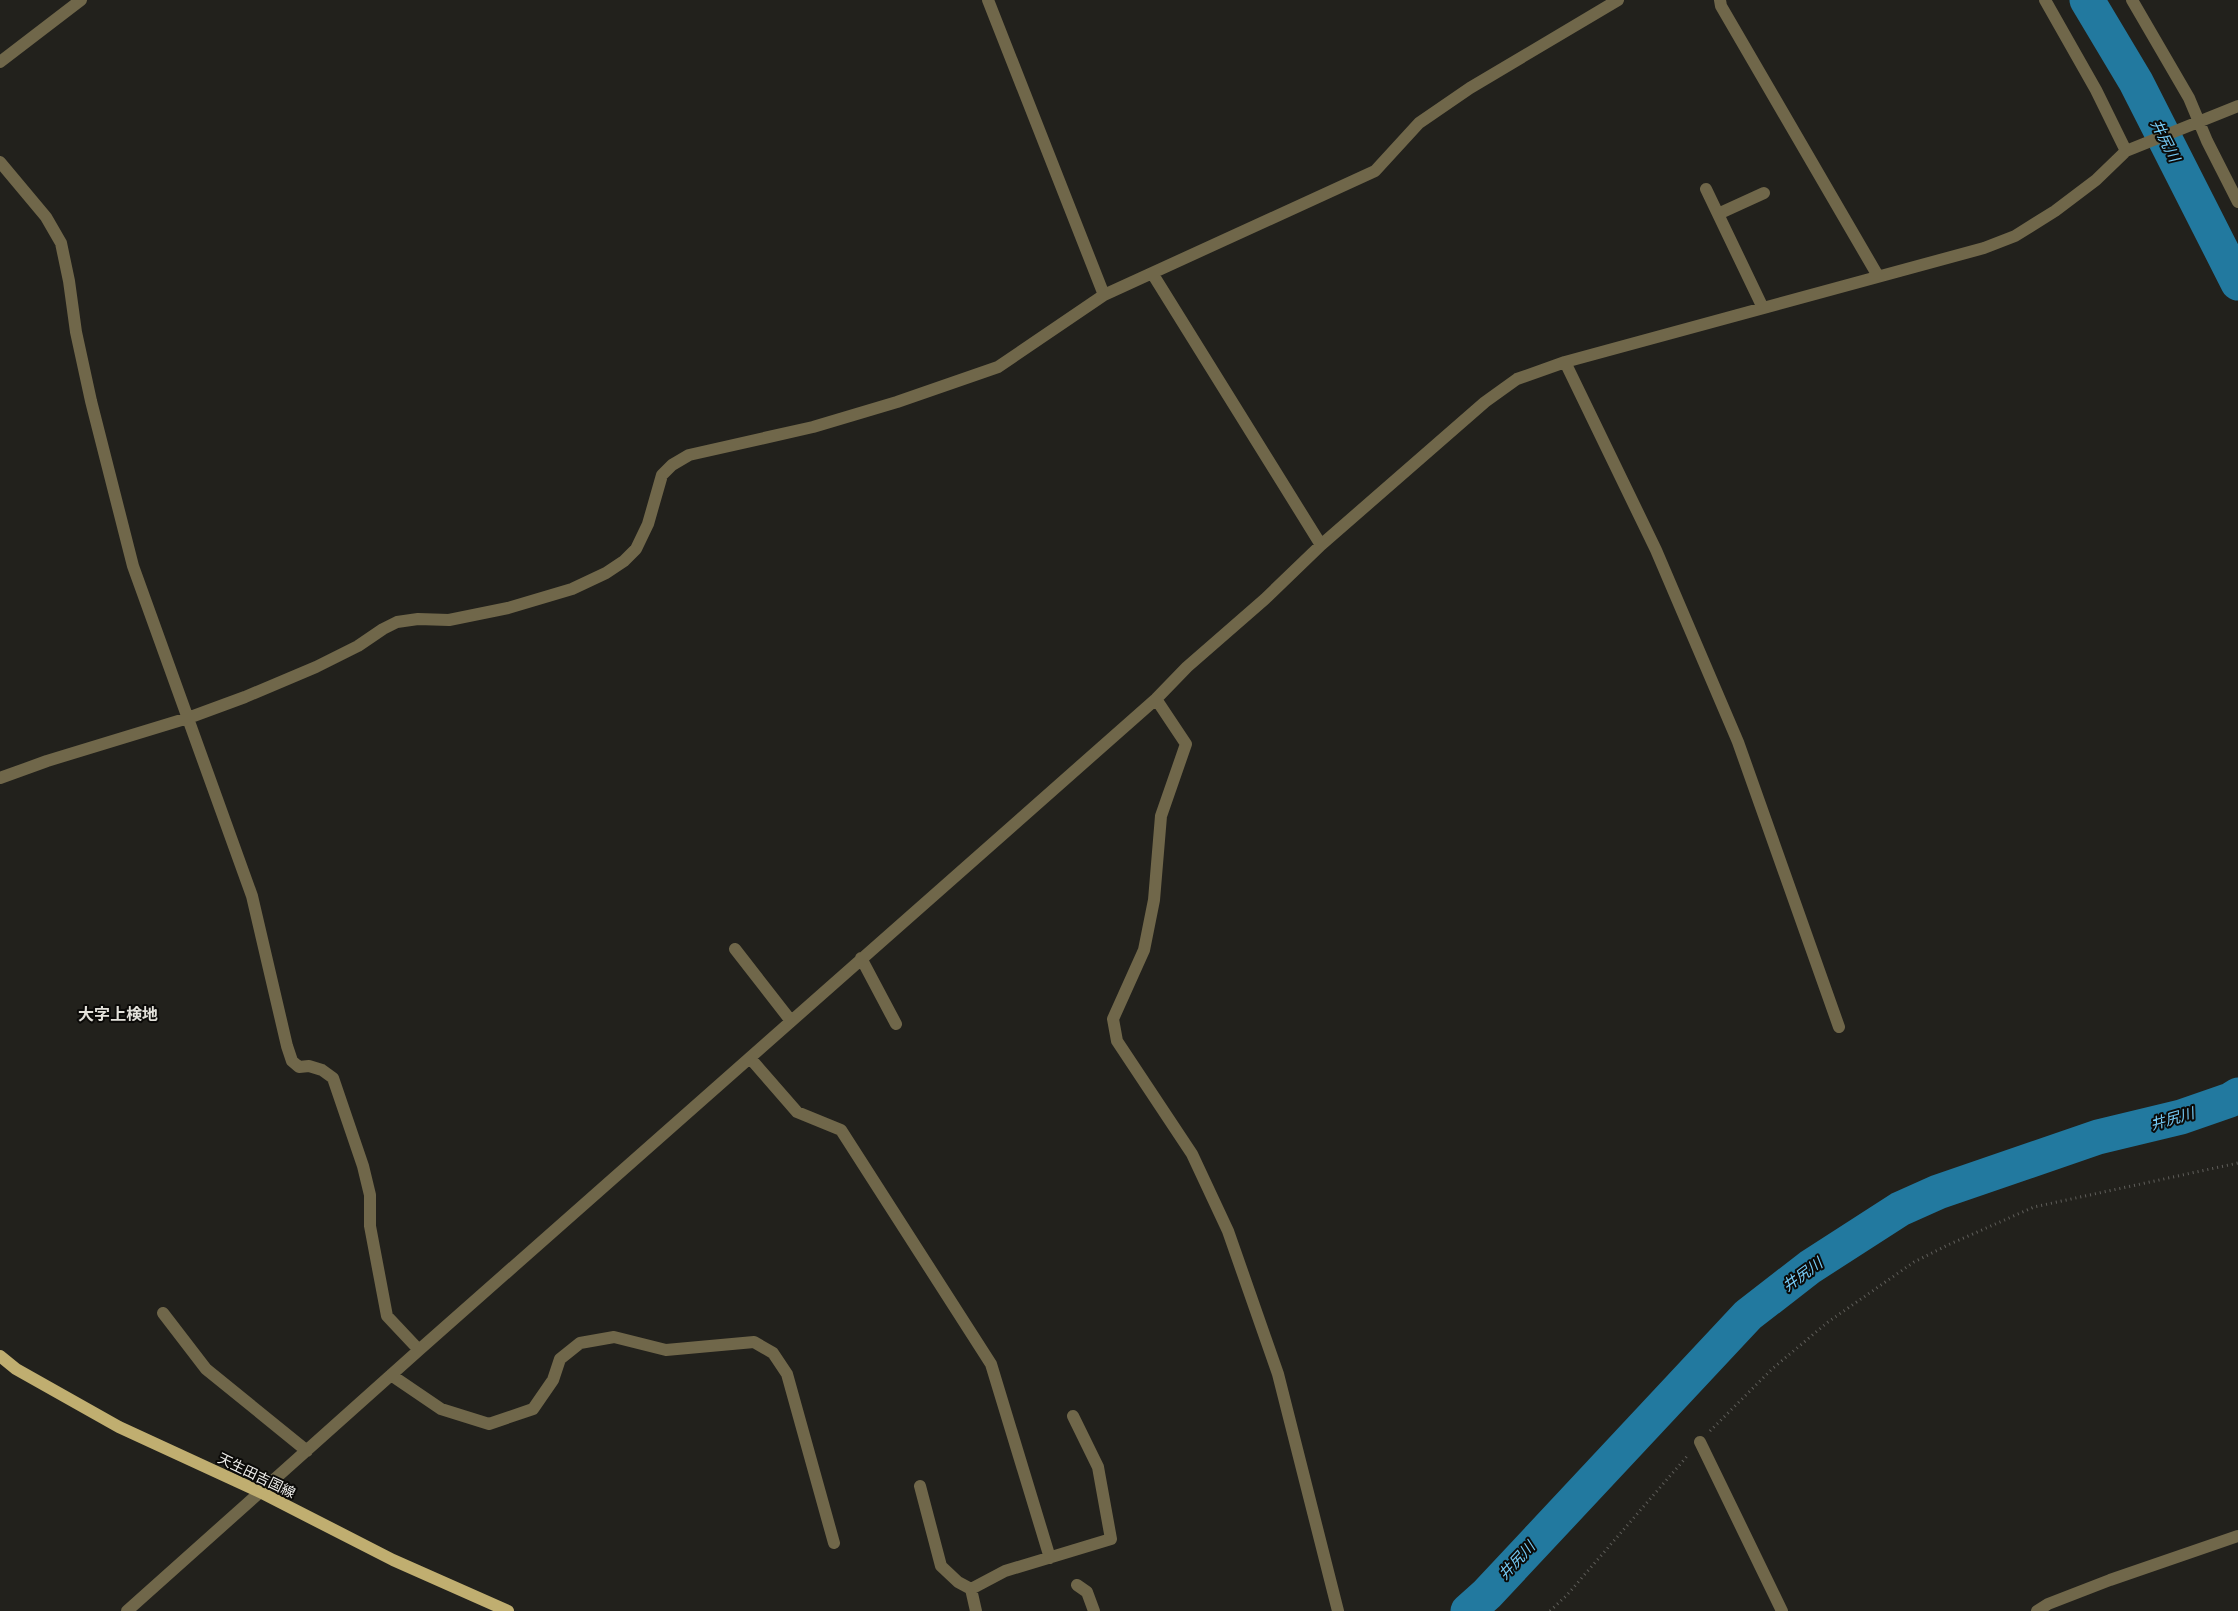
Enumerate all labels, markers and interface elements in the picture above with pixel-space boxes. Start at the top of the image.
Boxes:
water label: 井尻川 [2148,116,2185,166]
district label: 大字上検地 [78,1004,158,1023]
water label: 井尻川 [2148,1103,2198,1133]
water label: 井尻川 [1779,1252,1827,1295]
street label: 天生田吉国線 [216,1449,298,1501]
water label: 井尻川 [1494,1536,1539,1583]

